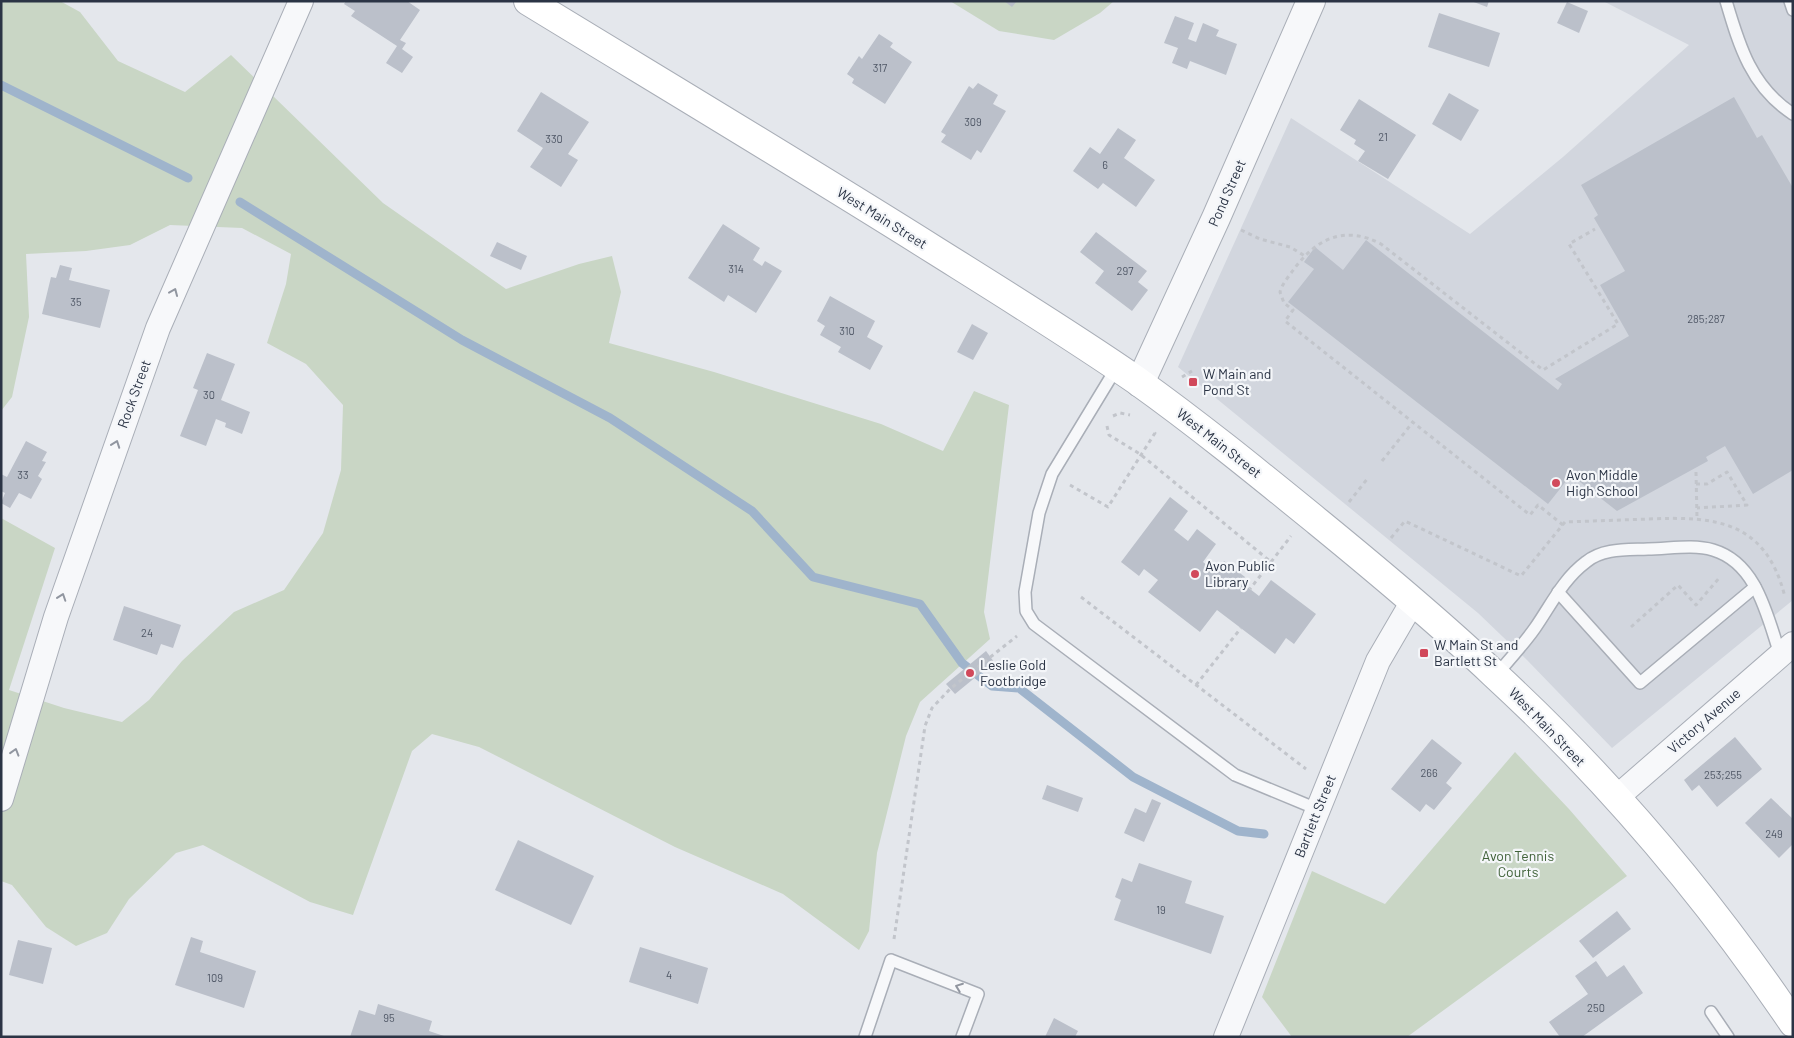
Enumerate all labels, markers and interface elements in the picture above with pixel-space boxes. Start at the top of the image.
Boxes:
house number: 317 [873,61,887,74]
house number: 309 [964,115,982,128]
house number: 21 [1378,130,1388,143]
house number: 330 [545,132,563,145]
street label: Pond Street [1204,157,1249,229]
house number: 6 [1102,158,1108,171]
street label: West Main Street [834,183,930,252]
house number: 314 [728,262,744,275]
house number: 297 [1117,264,1133,277]
one-way arrow [167,288,178,297]
house number: 35 [70,295,82,308]
house number: 285;287 [1687,312,1725,325]
house number: 310 [839,324,855,337]
street label: Rock Street [113,357,154,430]
place label: W Main and Pond St [1203,365,1271,398]
marker: W Main and Pond St [1187,376,1199,388]
house number: 30 [203,388,215,401]
street label: West Main Street [1174,404,1265,481]
one-way arrow [110,440,120,448]
place label: Avon Middle High School [1566,466,1638,499]
house number: 33 [17,468,29,481]
marker: Avon Middle High School [1550,477,1562,489]
place label: Avon Public Library [1205,557,1275,590]
marker: Avon Public Library [1189,568,1201,580]
one-way arrow [57,593,67,602]
house number: 24 [141,626,153,639]
place label: W Main St and Bartlett St [1434,636,1519,669]
marker: W Main St and Bartlett St [1418,647,1430,659]
place label: Leslie Gold Footbridge [980,656,1047,689]
marker: Leslie Gold Footbridge [964,667,976,679]
street label: West Main Street [1506,684,1589,770]
street label: Victory Avenue [1664,684,1744,757]
one-way arrow [9,749,19,757]
house number: 266 [1420,766,1438,779]
house number: 253;255 [1704,768,1742,781]
street label: Bartlett Street [1290,772,1339,860]
house number: 249 [1765,827,1783,840]
park label: Avon Tennis Courts [1482,847,1554,880]
house number: 19 [1156,903,1166,916]
house number: 4 [666,968,672,981]
house number: 109 [207,971,223,984]
one-way arrow [956,982,964,992]
house number: 250 [1587,1001,1605,1014]
house number: 95 [383,1011,395,1024]

